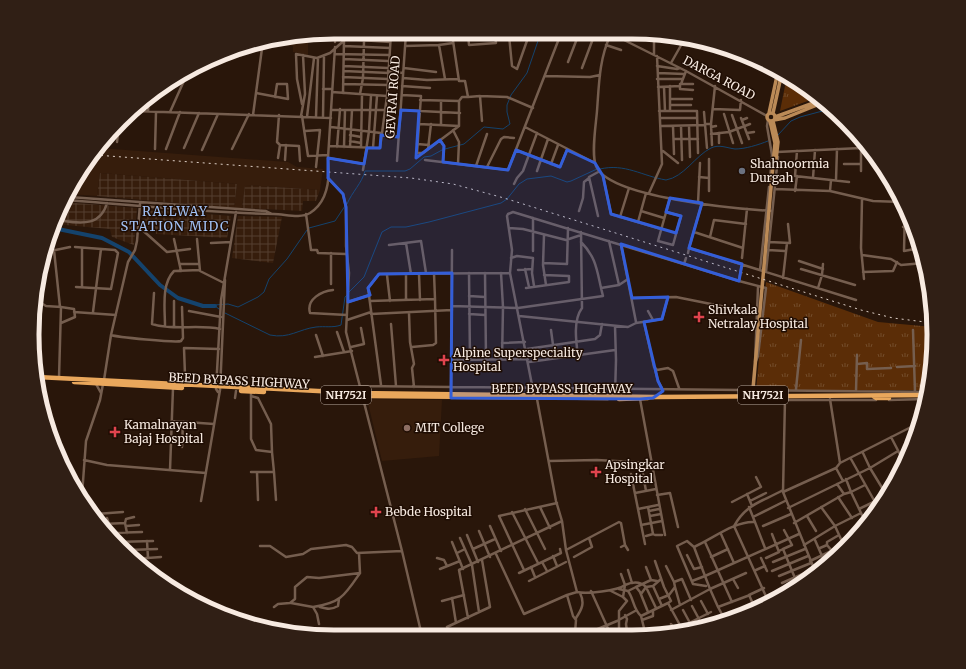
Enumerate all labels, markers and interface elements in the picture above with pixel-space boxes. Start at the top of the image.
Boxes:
street label: DARGA ROAD [681,52,758,103]
street label: GEVRAI ROAD [382,55,403,139]
place label: Shahnoormia Durgah [750,156,830,185]
marker: Shahnoormia Durgah [737,166,747,176]
district label: RAILWAY STATION MIDC [121,203,229,235]
place label: Shivkala Netralay Hospital [708,302,808,331]
marker: Shivkala Netralay Hospital [693,311,705,323]
place label: Alpine Superspeciality Hospital [452,345,583,374]
marker: Alpine Superspeciality Hospital [438,354,450,366]
street label: BEED BYPASS HIGHWAY [168,369,310,392]
street label: BEED BYPASS HIGHWAY [491,381,633,396]
road number: NH752I [321,386,371,404]
road number: NH752I [738,386,788,404]
place label: Kamalnayan Bajaj Hospital [124,417,204,446]
place label: MIT College [415,420,484,435]
marker: MIT College [402,423,412,433]
marker: Kamalnayan Bajaj Hospital [109,426,121,438]
place label: Apsingkar Hospital [604,457,665,486]
marker: Apsingkar Hospital [590,466,602,478]
place label: Bebde Hospital [385,504,472,519]
marker: Bebde Hospital [370,506,382,518]

